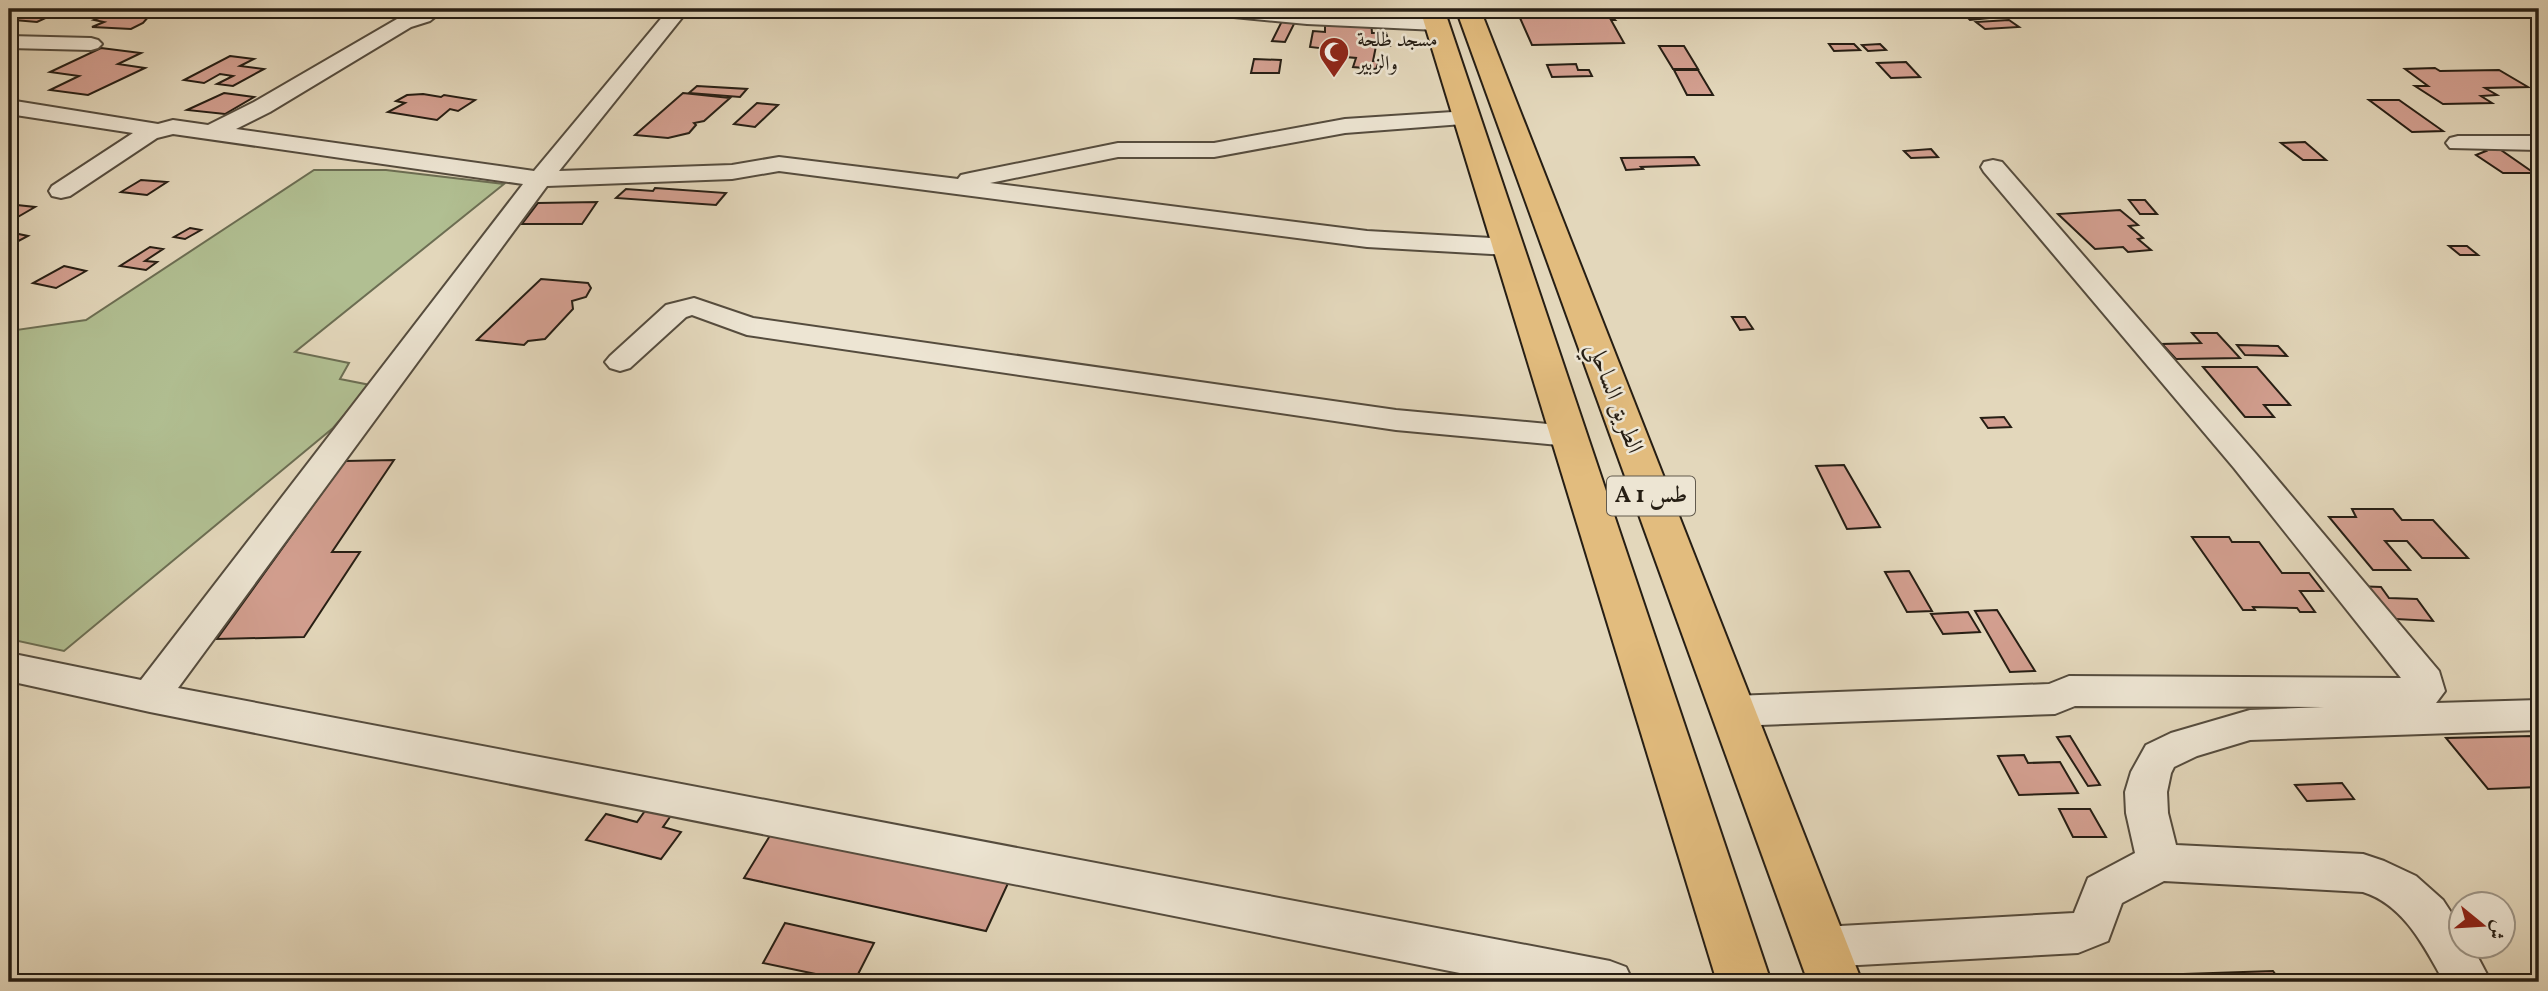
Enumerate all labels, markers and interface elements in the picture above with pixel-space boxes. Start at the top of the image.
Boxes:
place label: مسجد طلحة والزبير [1355,26,1438,79]
mosque icon: مسجد طلحة والزبير [1317,35,1351,79]
street label: الطريق الساحلي [1573,337,1651,460]
road number: A 1 طس [1607,476,1695,516]
north arrow [2446,890,2516,960]
text: ش [2481,917,2512,943]

